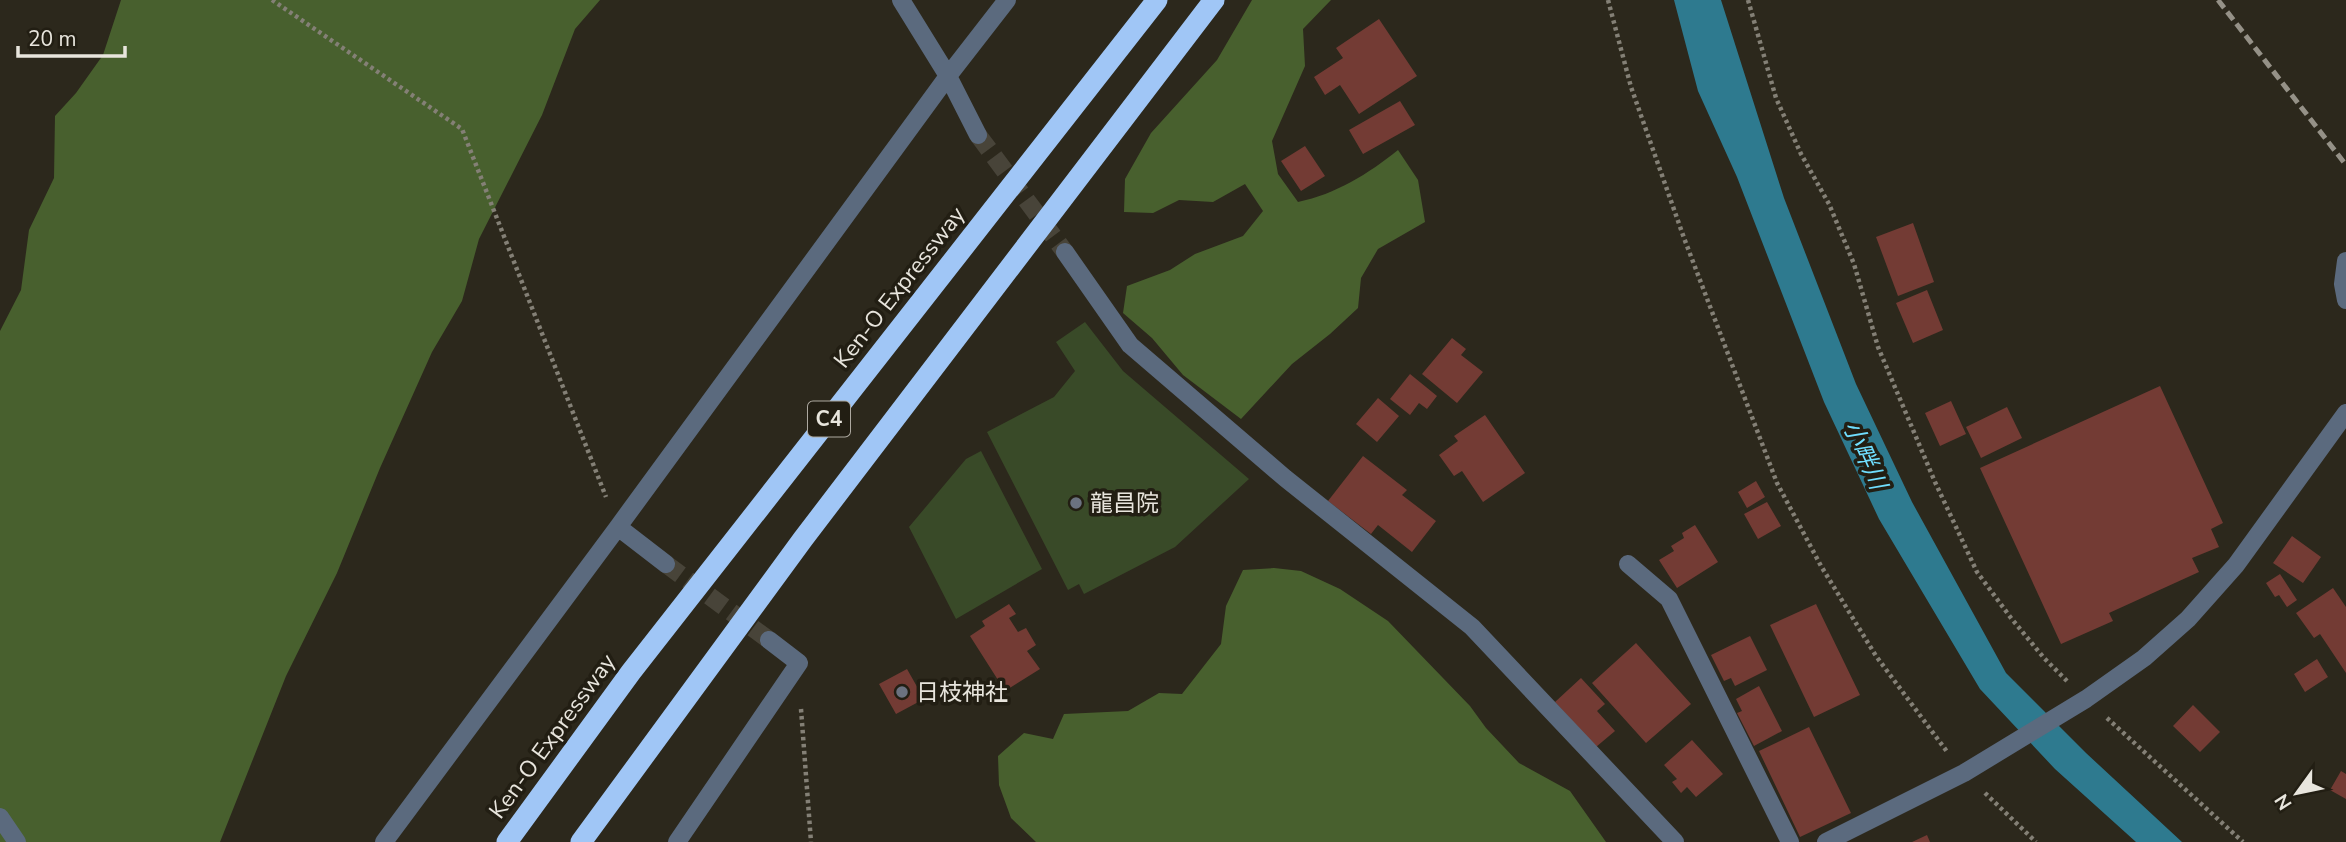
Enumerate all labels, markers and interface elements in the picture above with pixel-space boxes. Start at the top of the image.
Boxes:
scale bar [18,14,124,58]
text: 20 m [28,25,77,53]
street label: Ken-O Expressway [827,200,972,374]
road number: C4 [808,402,850,436]
water label: 小畔川 [1836,416,1895,497]
place label: 龍昌院 [1090,488,1159,519]
marker: 龍昌院 [1068,495,1084,511]
street label: Ken-O Expressway [482,647,623,825]
place label: 日枝神社 [916,677,1008,708]
marker: 日枝神社 [894,684,910,700]
north arrow [2262,758,2332,828]
text: N [2269,789,2298,815]

